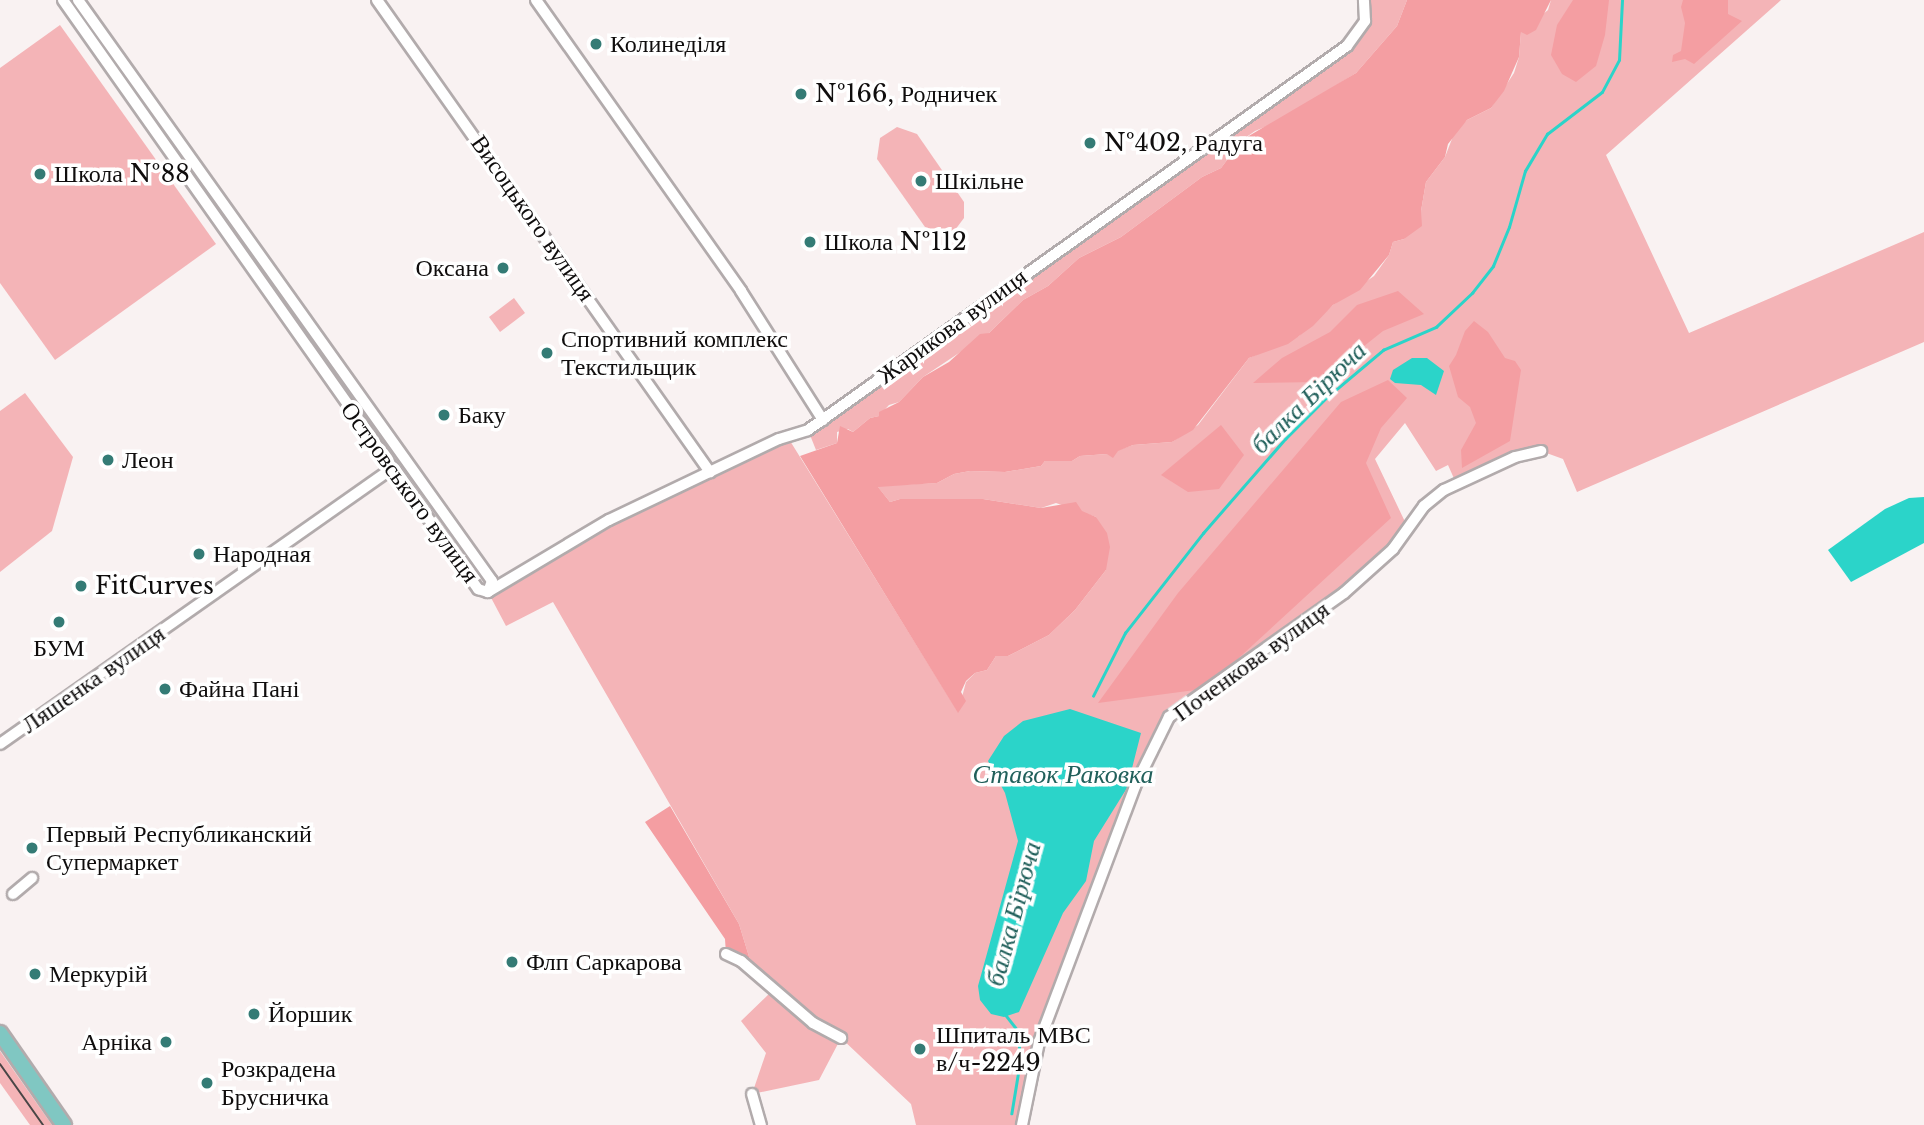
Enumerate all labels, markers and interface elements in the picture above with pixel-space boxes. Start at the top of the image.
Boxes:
place label: Колинеділя [610,30,726,58]
marker: Колинеділя [588,36,604,52]
place label: №166, Родничек [815,80,997,108]
marker: №166, Родничек [793,86,809,102]
street label: Висоцького вулиця [465,129,601,307]
place label: №402, Радуга [1104,129,1263,157]
marker: №402, Радуга [1082,135,1098,151]
place label: Школа №88 [54,160,190,188]
marker: Школа №88 [32,166,48,182]
place label: Шкільне [935,167,1024,195]
marker: Шкільне [913,173,929,189]
place label: Школа №112 [824,228,967,256]
marker: Школа №112 [802,234,818,250]
place label: Оксана [416,254,489,282]
marker: Оксана [495,260,511,276]
street label: Жарикова вулиця [872,262,1032,390]
place label: Спортивний комплекс Текстильщик [561,325,788,381]
water label: балка Бірюча [1245,335,1373,461]
marker: Спортивний комплекс Текстильщик [539,345,555,361]
street label: Островського вулиця [335,396,485,588]
place label: Баку [458,401,506,429]
marker: Баку [436,407,452,423]
place label: Леон [122,446,174,474]
marker: Леон [100,452,116,468]
place label: Народная [213,540,311,568]
marker: Народная [191,546,207,562]
place label: FitCurves [95,572,214,600]
marker: FitCurves [73,578,89,594]
street label: Поченкова вулиця [1168,595,1334,727]
marker: БУМ [51,614,67,630]
street label: Ляшенка вулиця [16,619,170,739]
place label: БУМ [33,634,85,662]
place label: Файна Пані [179,675,299,703]
marker: Файна Пані [157,681,173,697]
water label: Ставок Раковка [973,759,1153,791]
place label: Первый Республиканский Супермаркет [46,820,312,876]
water label: балка Бірюча [980,838,1048,990]
marker: Первый Республиканский Супермаркет [24,840,40,856]
place label: Флп Саркарова [526,948,682,976]
marker: Флп Саркарова [504,954,520,970]
place label: Меркурій [49,960,148,988]
marker: Меркурій [27,966,43,982]
place label: Йоршик [268,1000,352,1028]
marker: Йоршик [246,1006,262,1022]
place label: Шпиталь МВС в/ч-2249 [936,1021,1091,1077]
place label: Арніка [81,1028,152,1056]
marker: Арніка [158,1034,174,1050]
marker: Шпиталь МВС в/ч-2249 [910,1039,930,1059]
place label: Розкрадена Брусничка [221,1055,336,1111]
marker: Розкрадена Брусничка [199,1075,215,1091]

